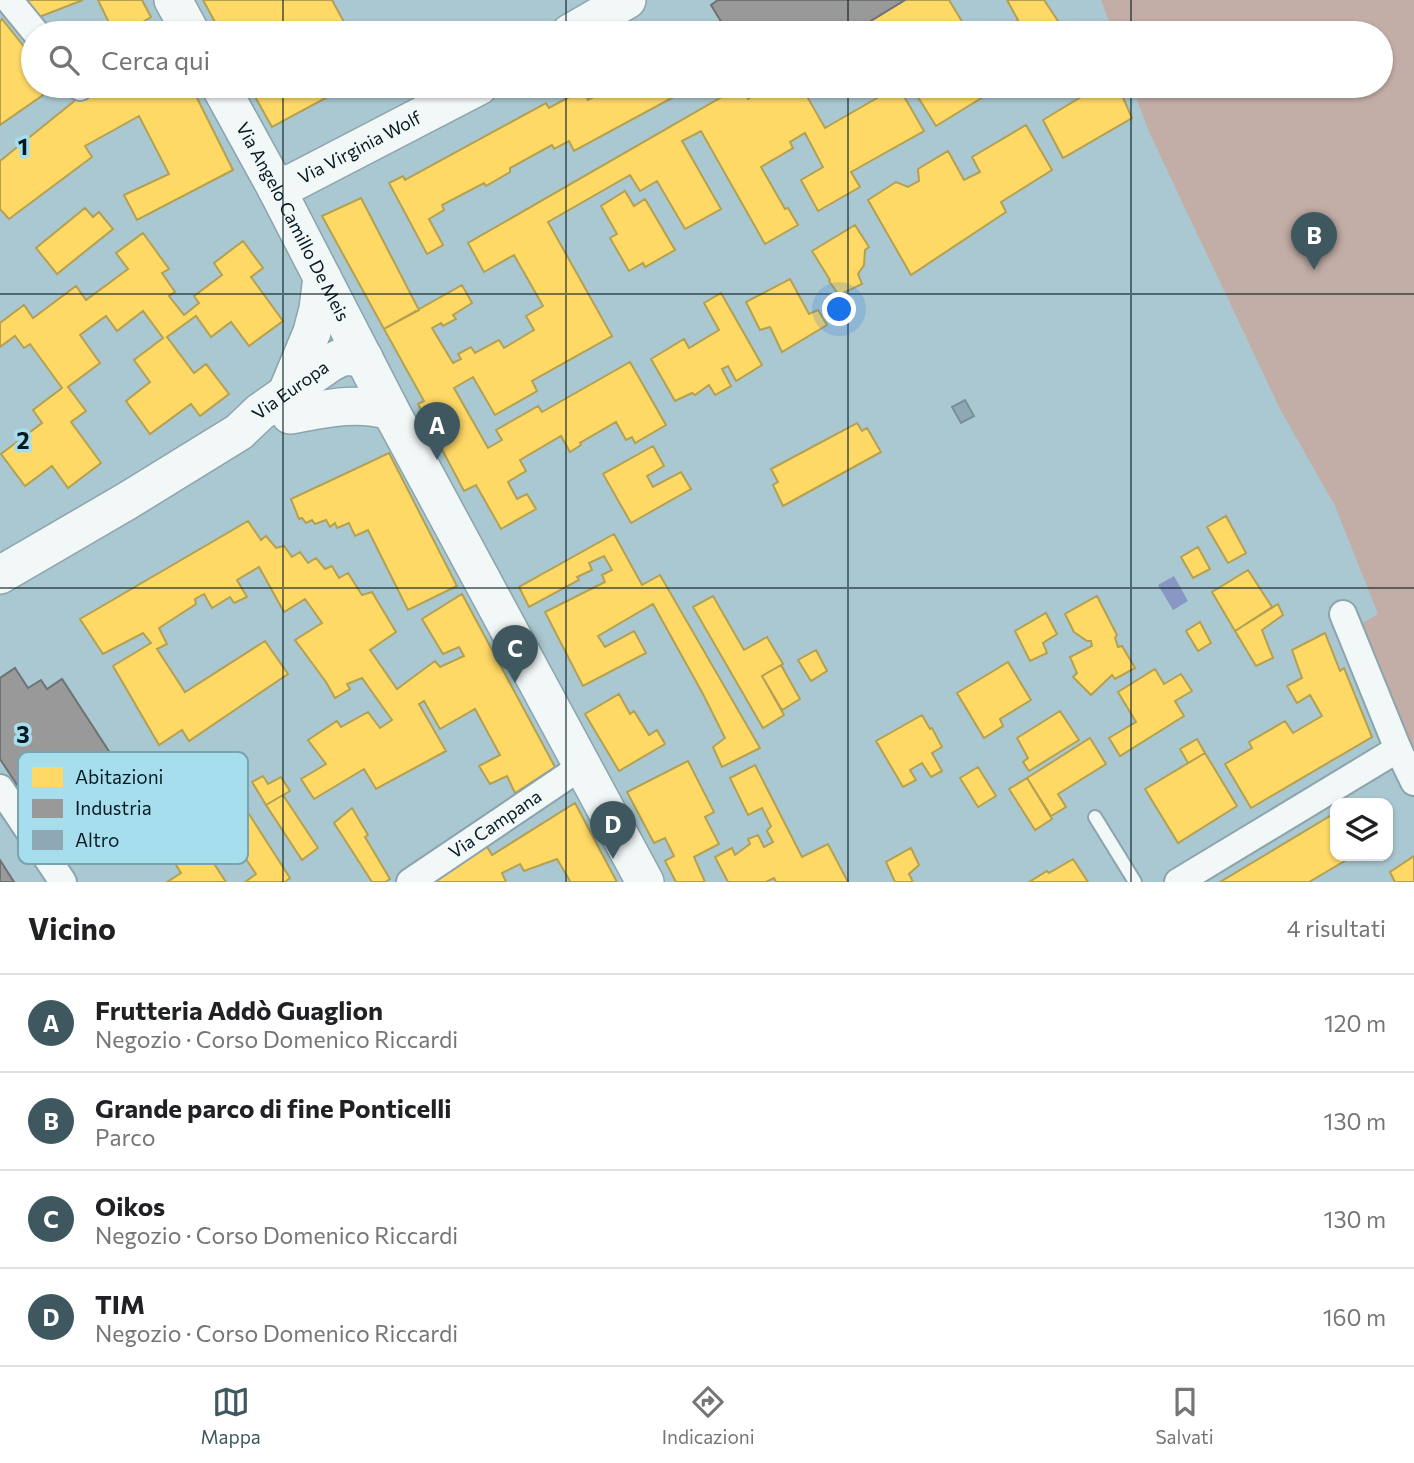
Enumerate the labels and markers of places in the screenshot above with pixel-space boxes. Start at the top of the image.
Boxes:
pin: B [1291,212,1337,270]
pin: A [414,402,460,460]
pin: C [492,625,538,683]
pin: D [590,801,636,859]

